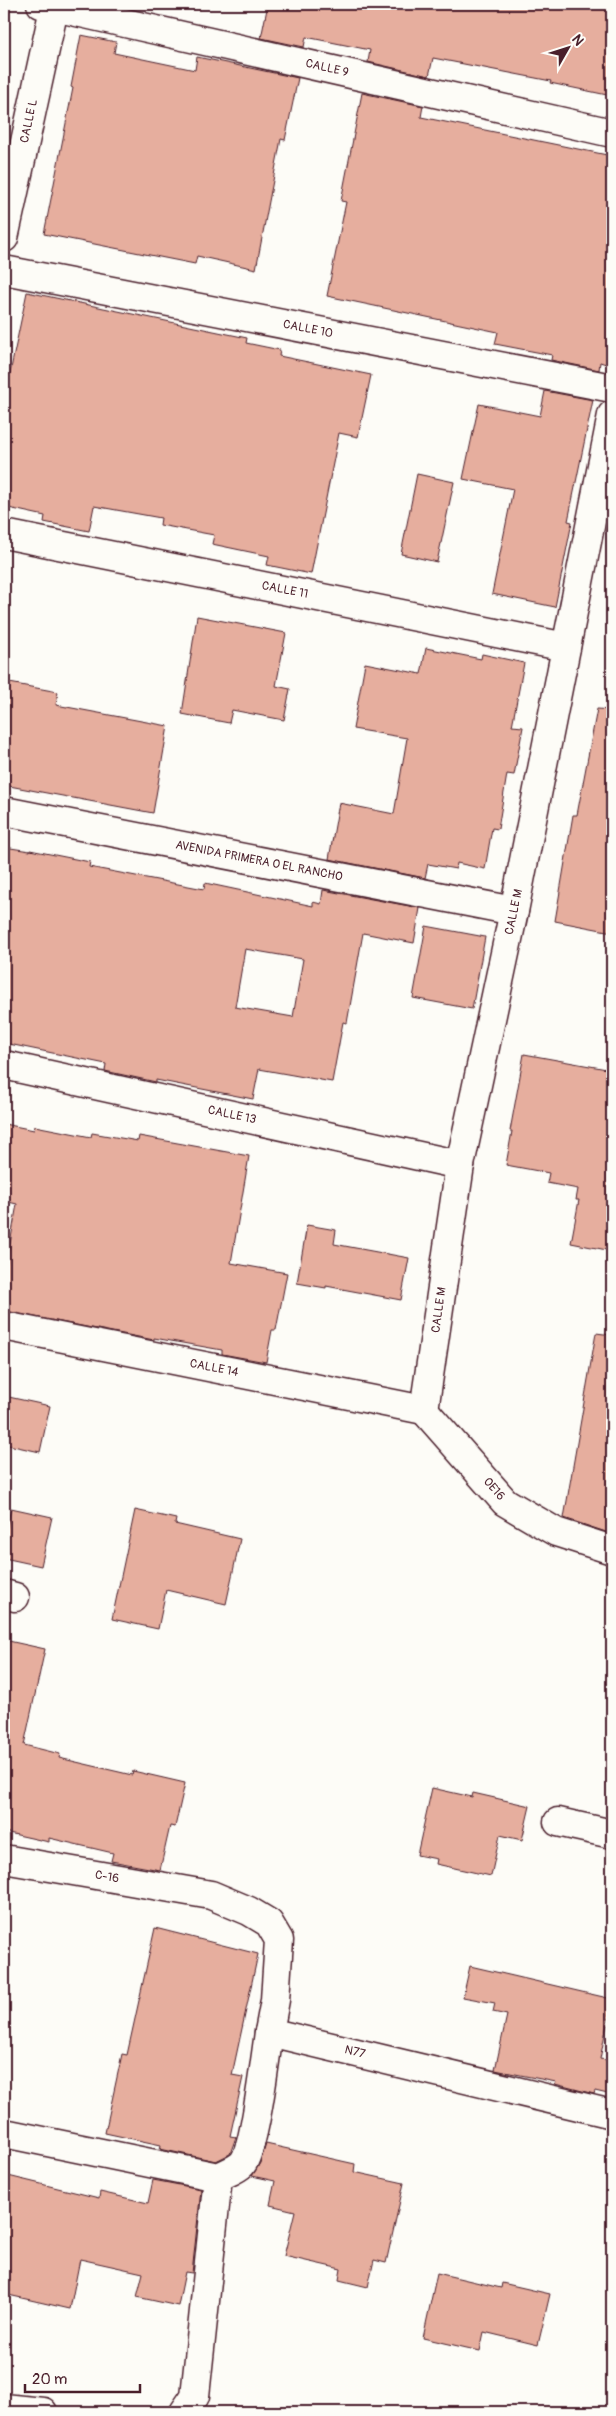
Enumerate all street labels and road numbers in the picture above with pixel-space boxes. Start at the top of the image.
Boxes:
street label: CALLE 9 [304,56,350,80]
street label: CALLE L [17,98,41,144]
street label: CALLE 10 [282,317,334,341]
street label: CALLE 11 [261,578,309,602]
street label: AVENIDA PRIMERA O EL RANCHO [174,837,344,885]
street label: CALLE M [502,887,526,936]
street label: CALLE 13 [206,1103,258,1127]
street label: CALLE M [428,1286,450,1334]
street label: CALLE 14 [188,1356,240,1380]
street label: OE16 [480,1474,508,1504]
street label: C-16 [94,1868,120,1886]
street label: N77 [343,2042,368,2062]

